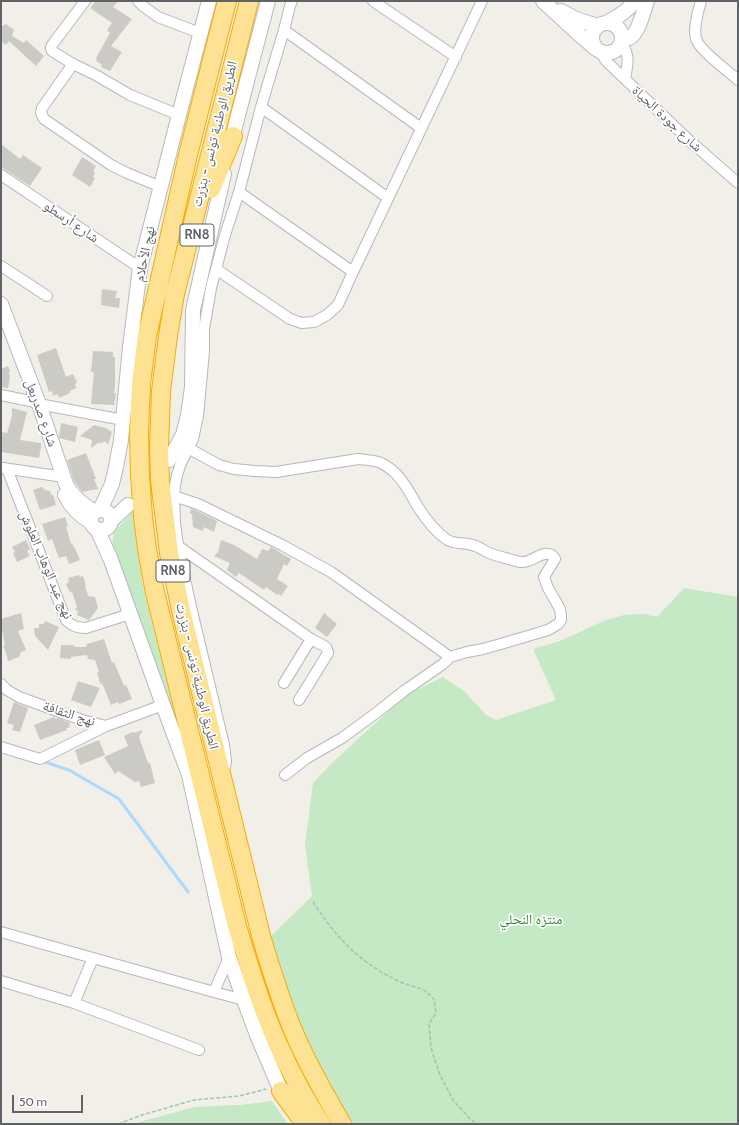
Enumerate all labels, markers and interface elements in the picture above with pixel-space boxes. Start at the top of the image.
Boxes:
street label: الطريق الوطنية تونس - بنزرت [189,59,241,209]
street label: شارع جودة الحياة [628,82,706,156]
street label: شارع أرسطو [40,197,102,247]
road number: RN8 [180,224,214,246]
street label: نهج الأحلام [131,225,159,283]
street label: شارع صدربعل [21,377,61,449]
street label: نهج عبد الوهاب العلوش [16,508,76,622]
road number: RN8 [156,560,190,582]
street label: الطريق الوطنية تونس - بنزرت [172,601,222,751]
street label: نهج الثقافة [41,698,97,730]
park label: منتزه النحلي [500,912,562,928]
scale bar [14,1087,85,1113]
text: 50 m [19,1094,47,1109]

